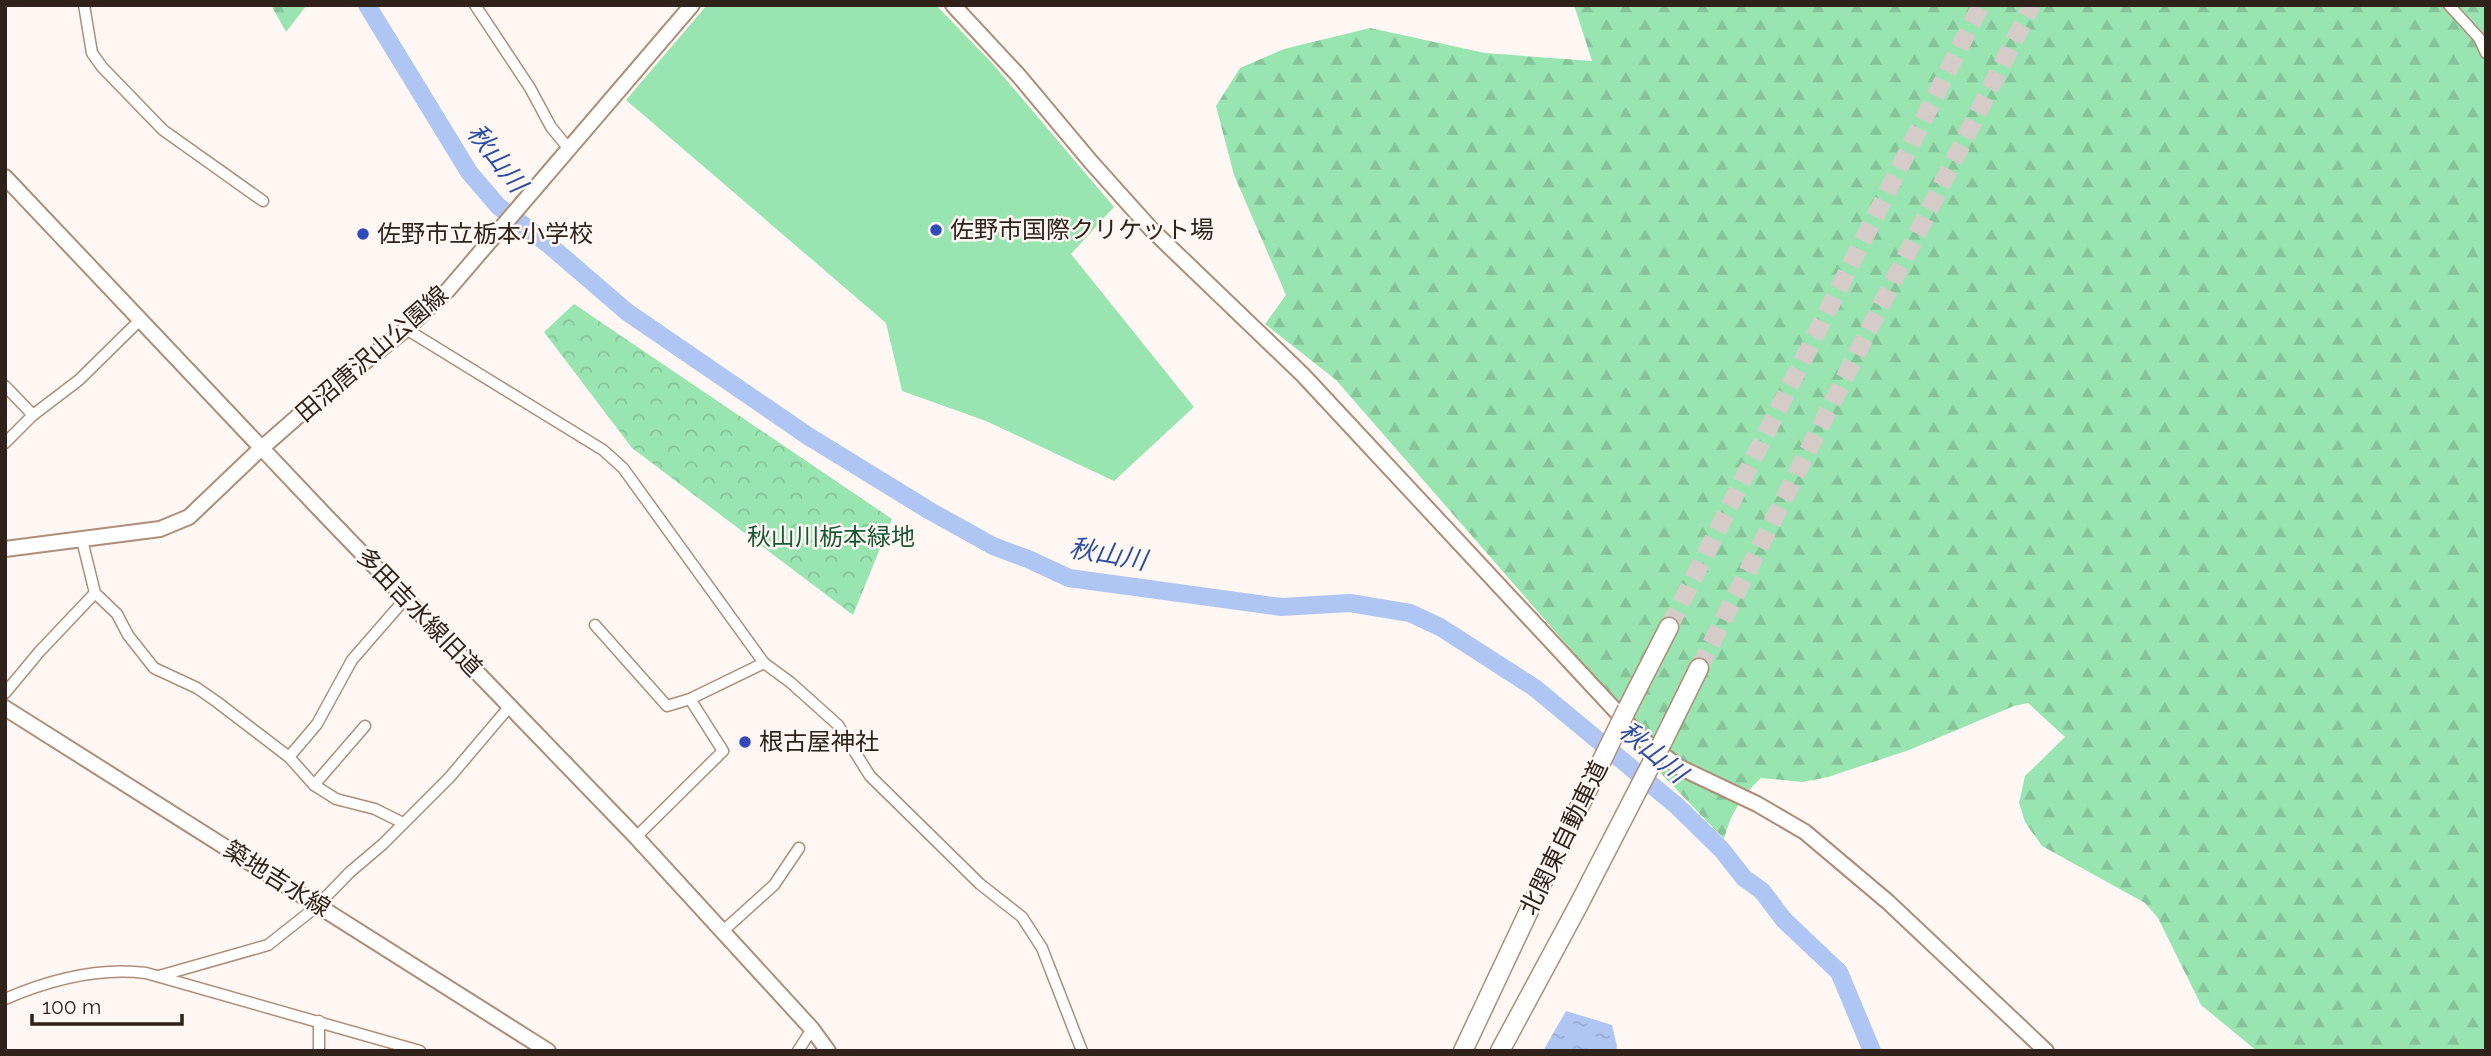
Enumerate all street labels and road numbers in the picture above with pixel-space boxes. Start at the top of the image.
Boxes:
street label: 田沼唐沢山公園線 [290,280,454,428]
street label: 多田吉水線旧道 [351,541,488,682]
street label: 北関東自動車道 [1514,756,1613,920]
street label: 築地吉水線 [219,834,336,923]

